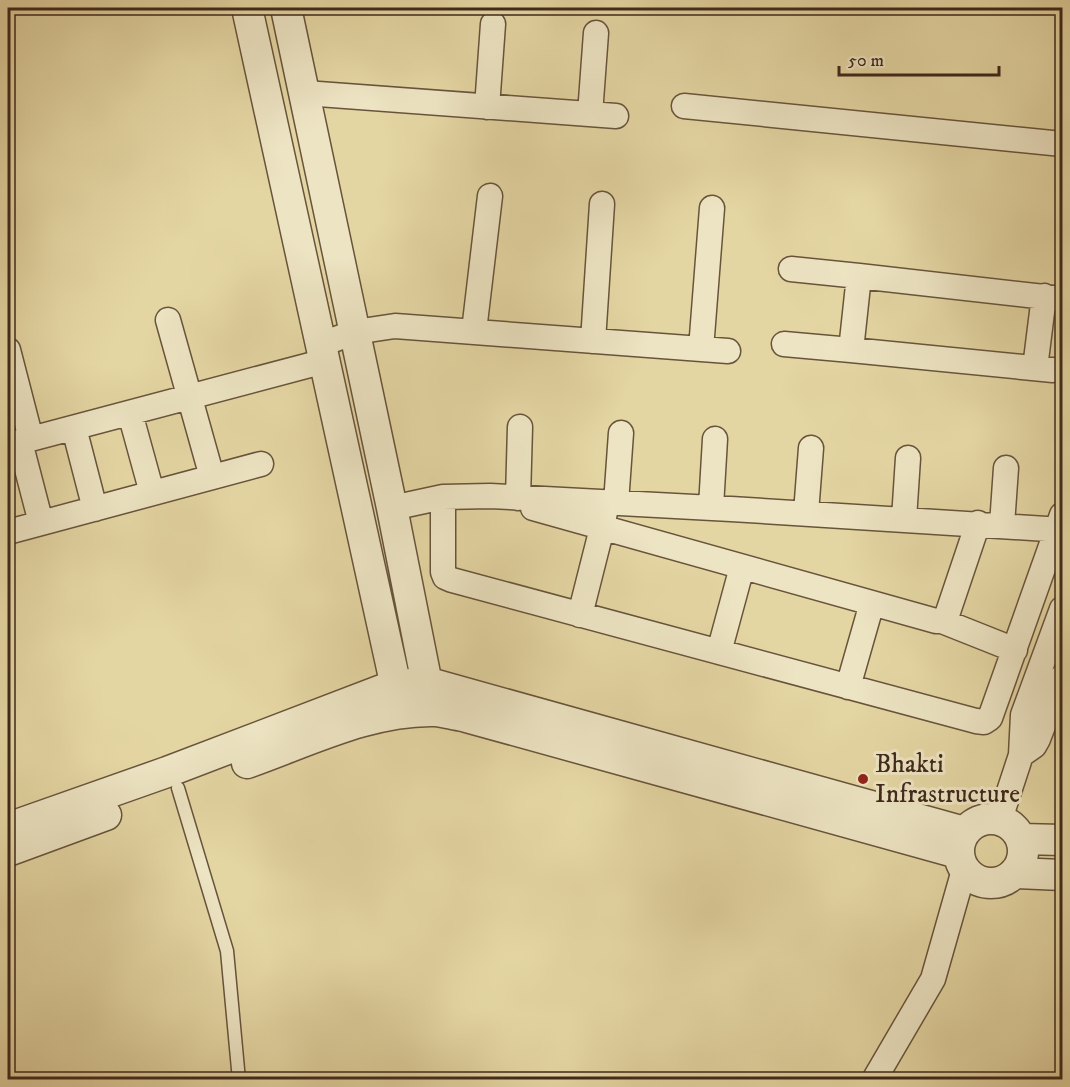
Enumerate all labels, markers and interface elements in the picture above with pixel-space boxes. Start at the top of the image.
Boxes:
scale bar [839,39,1000,77]
text: 50 m [848,50,884,72]
place label: Bhakti Infrastructure [875,748,1020,811]
marker: Bhakti Infrastructure [856,772,870,786]

